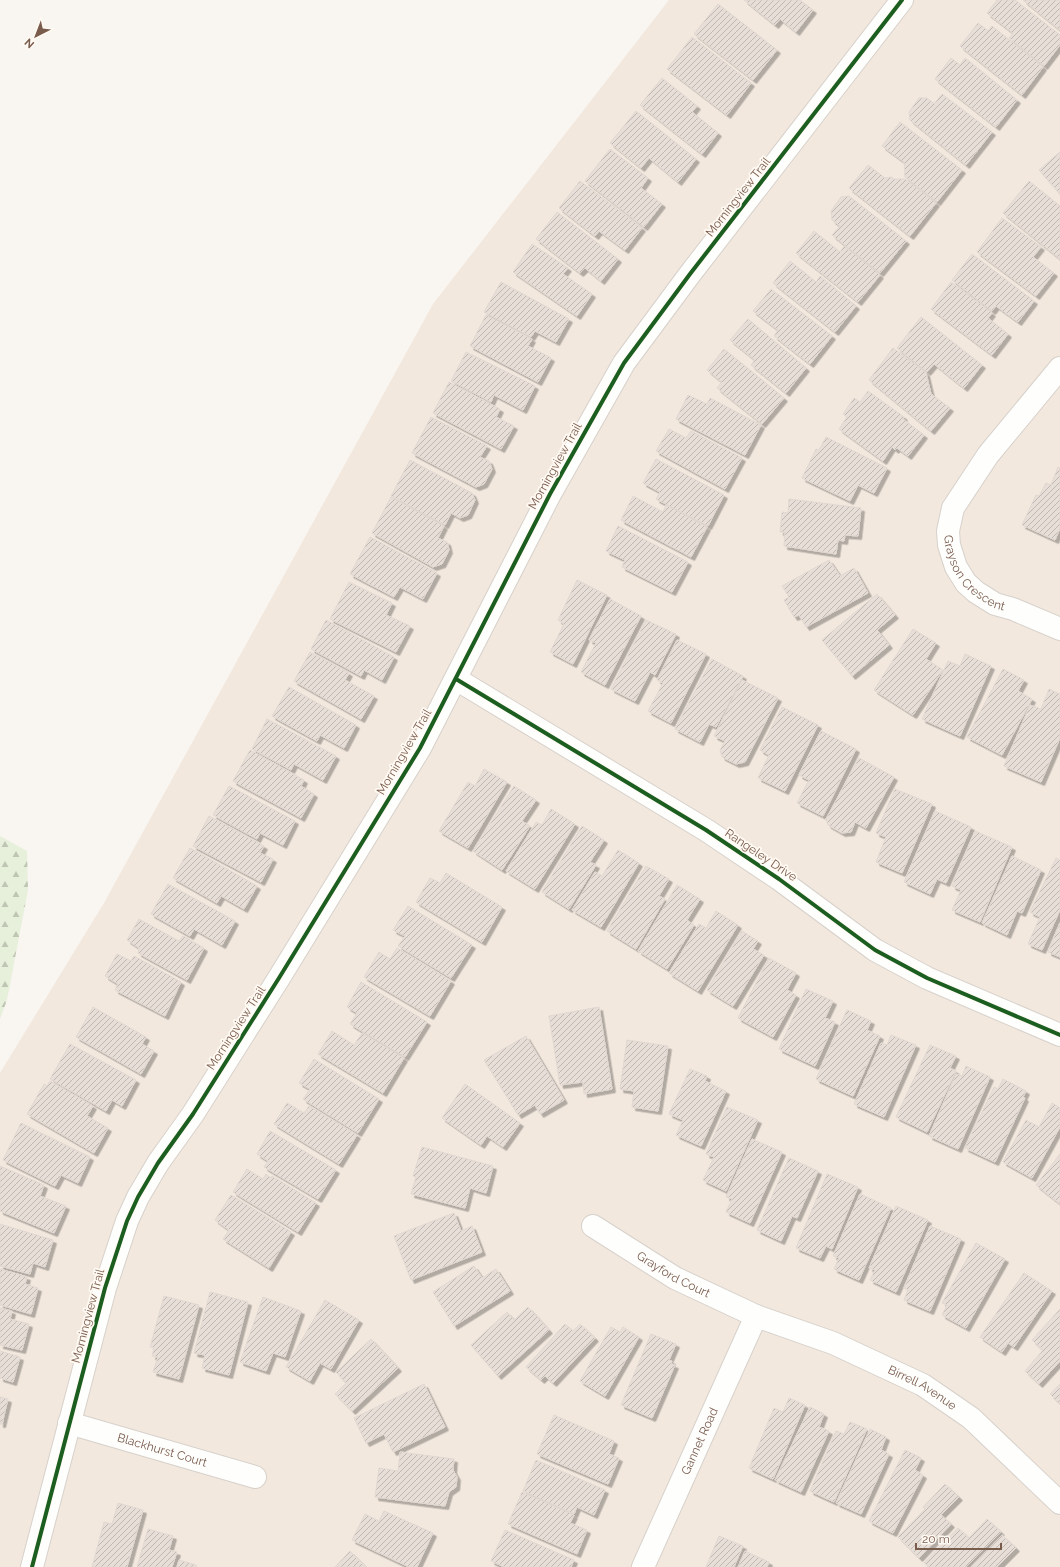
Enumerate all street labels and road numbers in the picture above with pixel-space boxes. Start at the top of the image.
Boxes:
street label: Morningview Trail [703,154,774,239]
street label: Morningview Trail [525,420,585,512]
street label: Grayson Crescent [941,534,1007,613]
street label: Morningview Trail [374,706,435,797]
street label: Rangeley Drive [722,826,800,884]
street label: Morningview Trail [204,983,269,1072]
street label: Grayford Court [634,1248,712,1300]
street label: Morningview Trail [69,1267,107,1365]
street label: Birrell Avenue [886,1363,959,1413]
street label: Gannet Road [678,1405,721,1477]
street label: Blackhurst Court [116,1430,209,1470]

